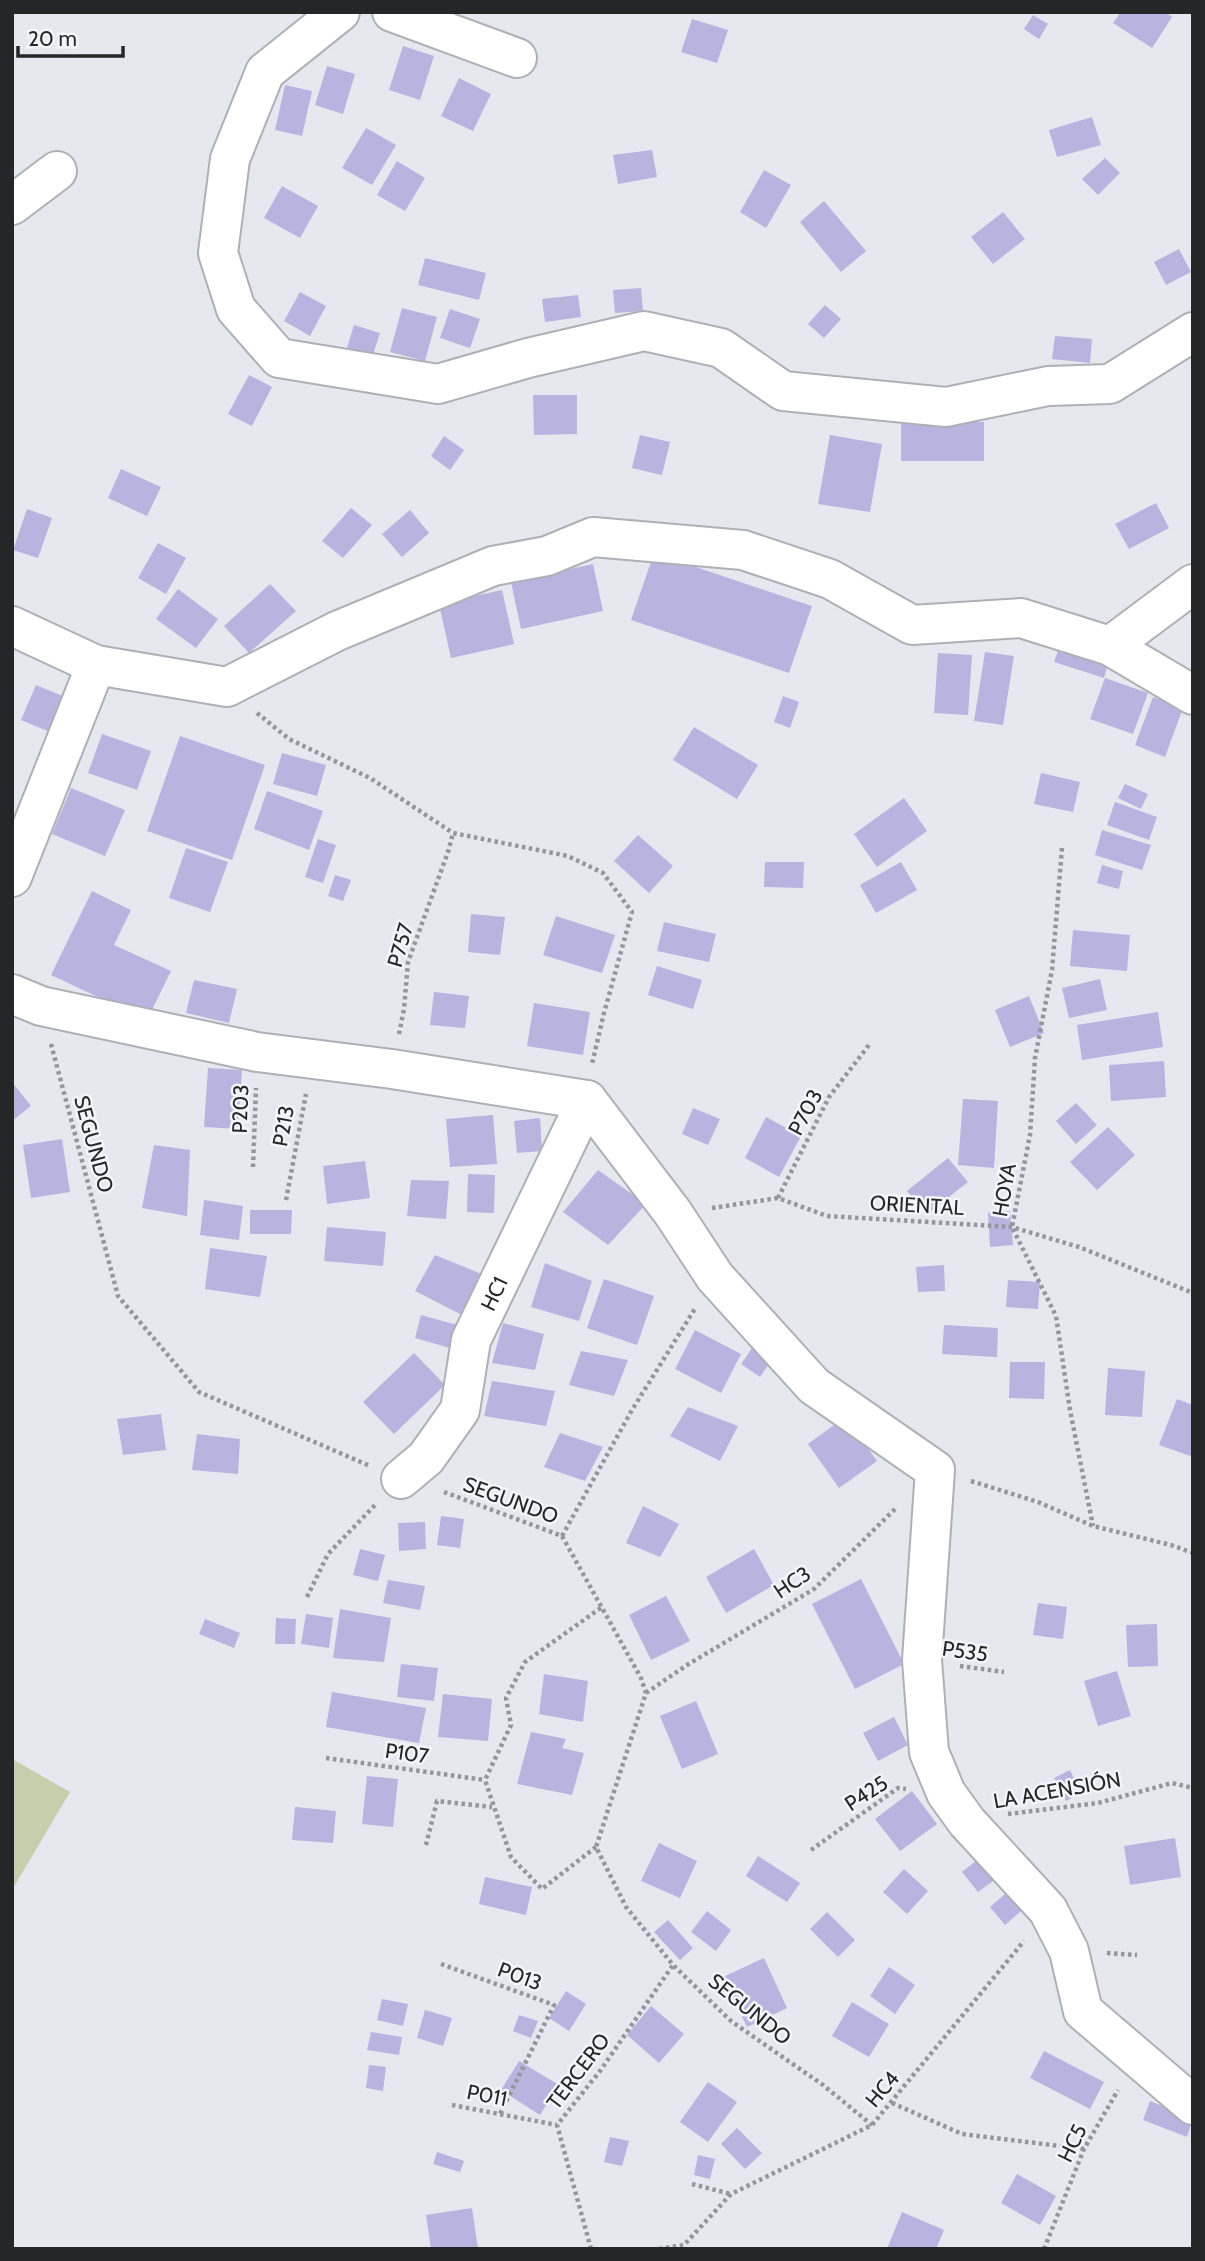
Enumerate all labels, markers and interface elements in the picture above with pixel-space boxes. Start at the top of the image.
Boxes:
scale bar [18,14,122,58]
text: 20 m [28,26,77,51]
street label: P757 [382,920,418,970]
street label: P203 [227,1084,253,1134]
street label: P703 [783,1085,827,1139]
street label: SEGUNDO [69,1093,119,1195]
street label: P213 [267,1104,299,1148]
street label: HOYA [987,1161,1021,1219]
street label: ORIENTAL [869,1190,965,1220]
street label: HC1 [475,1272,512,1315]
street label: SEGUNDO [460,1471,562,1529]
street label: HC3 [769,1561,815,1603]
street label: P535 [940,1635,990,1667]
street label: P107 [384,1738,431,1768]
street label: LA ACENSIÓN [991,1767,1123,1813]
street label: P425 [840,1770,892,1816]
street label: P013 [495,1957,545,1995]
street label: SEGUNDO [704,1968,796,2050]
street label: TERCERO [541,2028,615,2114]
street label: HC4 [860,2066,904,2112]
street label: P011 [465,2079,509,2111]
street label: HC5 [1052,2120,1092,2166]

